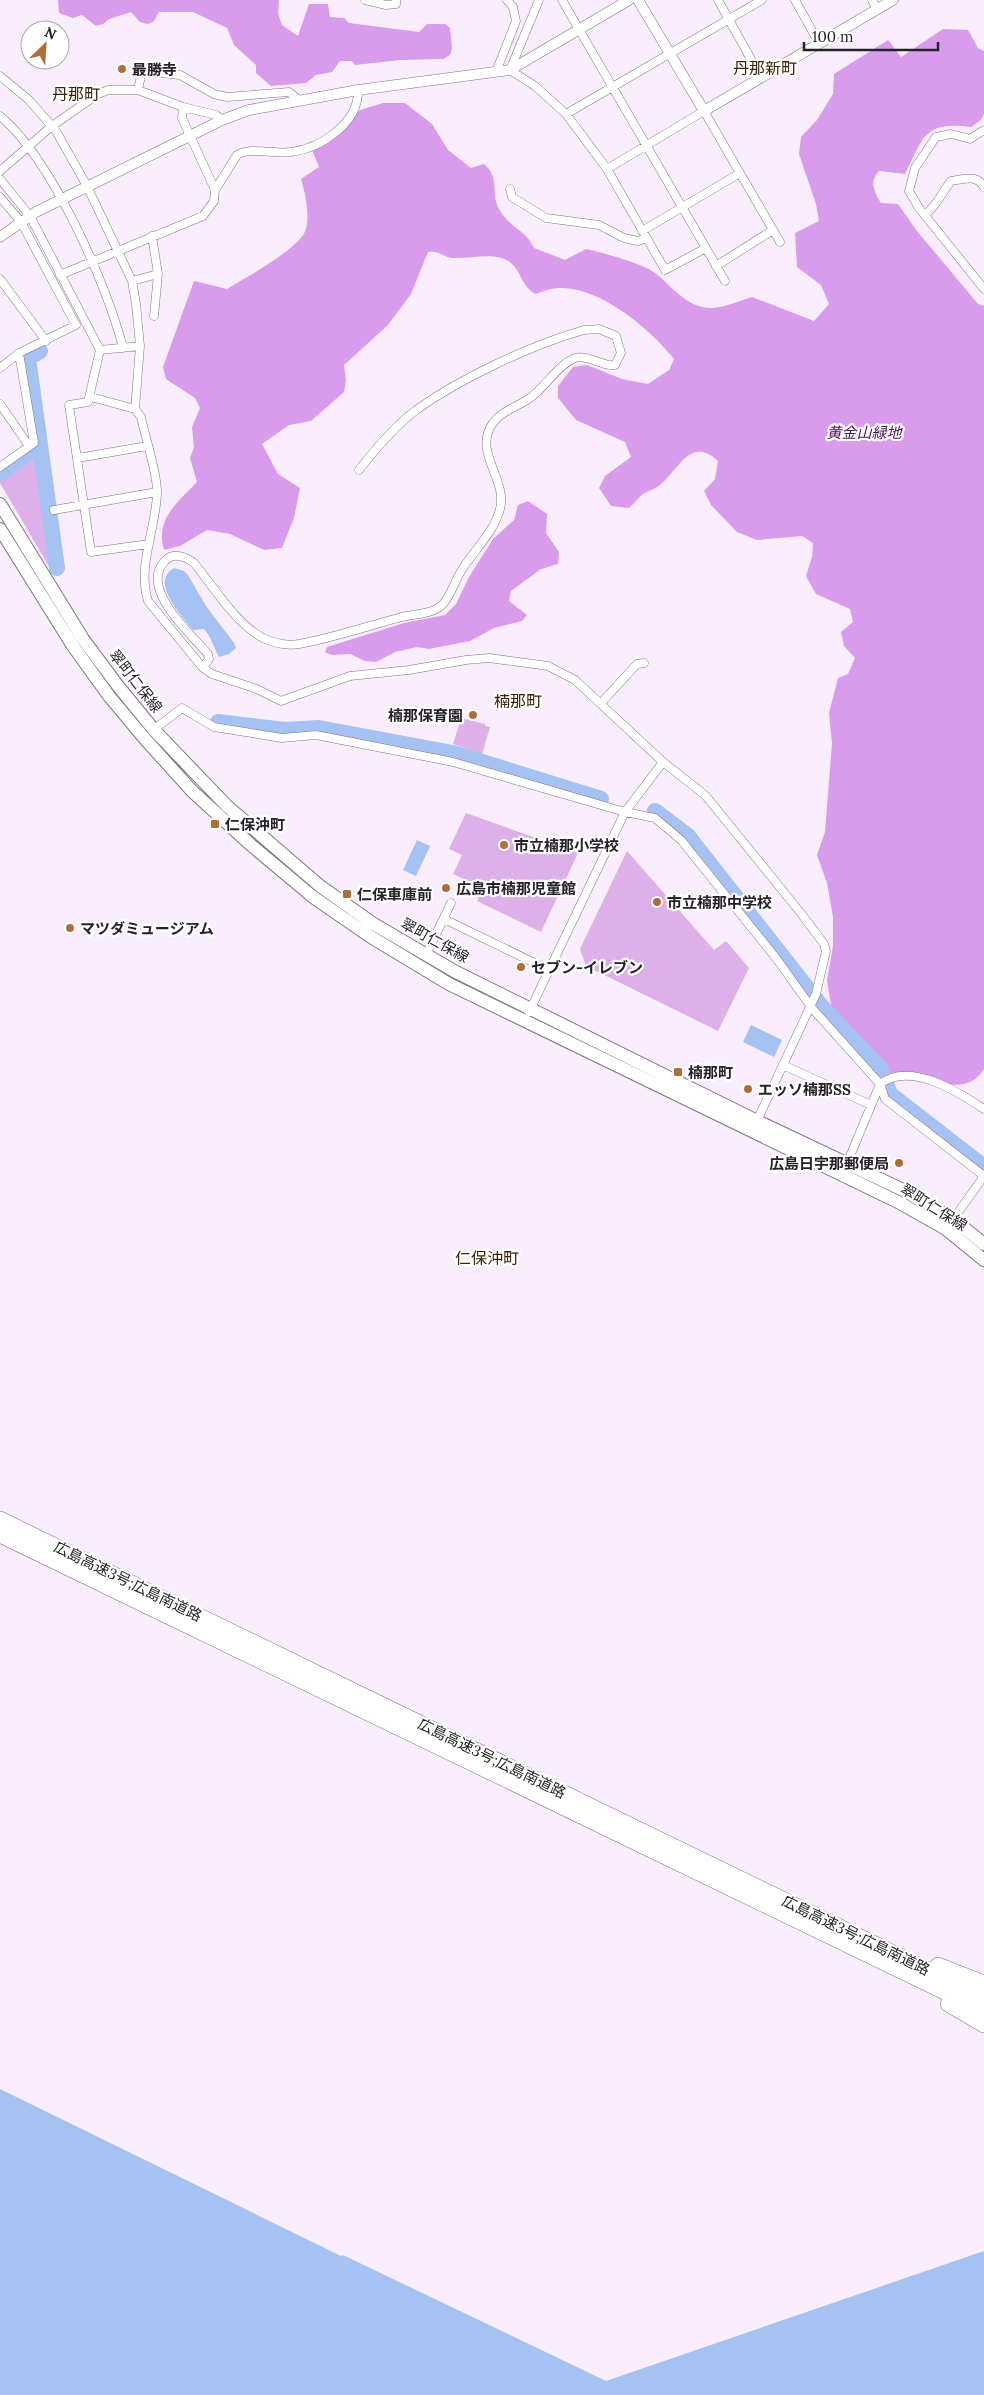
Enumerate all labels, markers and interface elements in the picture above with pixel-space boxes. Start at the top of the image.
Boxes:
north arrow [20,20,70,70]
scale bar [804,20,938,52]
text: N [42,23,59,44]
text: 100 m [812,27,853,46]
district label: 丹那新町 [733,58,797,78]
place label: 最勝寺 [132,60,177,79]
marker: 最勝寺 [116,63,128,75]
district label: 丹那町 [52,84,100,104]
park label: 黄金山緑地 [826,423,903,442]
street label: 翠町仁保線 [105,646,167,716]
district label: 楠那町 [494,691,542,711]
place label: 楠那保育園 [388,706,463,725]
marker: 楠那保育園 [467,709,479,721]
place label: 仁保沖町 [225,815,285,834]
marker: 仁保沖町 [209,818,221,830]
place label: 市立楠那小学校 [514,836,619,855]
marker: 市立楠那小学校 [498,839,510,851]
place label: 広島市楠那児童館 [456,879,576,898]
marker: 広島市楠那児童館 [440,882,452,894]
place label: 仁保車庫前 [357,885,432,904]
marker: 仁保車庫前 [341,888,353,900]
place label: 市立楠那中学校 [667,893,772,912]
marker: 市立楠那中学校 [651,896,663,908]
street label: 翠町仁保線 [398,914,472,966]
place label: マツダミュージアム [80,919,214,938]
marker: マツダミュージアム [64,922,76,934]
place label: セブン-イレブン [531,958,643,977]
marker: セブン-イレブン [515,961,527,973]
place label: 楠那町 [688,1063,733,1082]
marker: 楠那町 [672,1066,684,1078]
place label: エッソ楠那SS [758,1080,851,1099]
marker: エッソ楠那SS [742,1083,754,1095]
place label: 広島日宇那郵便局 [769,1154,889,1173]
marker: 広島日宇那郵便局 [893,1157,905,1169]
street label: 翠町仁保線 [897,1179,971,1235]
district label: 仁保沖町 [455,1248,519,1268]
street label: 広島高速3号;広島南道路 [51,1537,205,1625]
street label: 広島高速3号;広島南道路 [415,1714,569,1802]
street label: 広島高速3号;広島南道路 [779,1891,933,1979]

